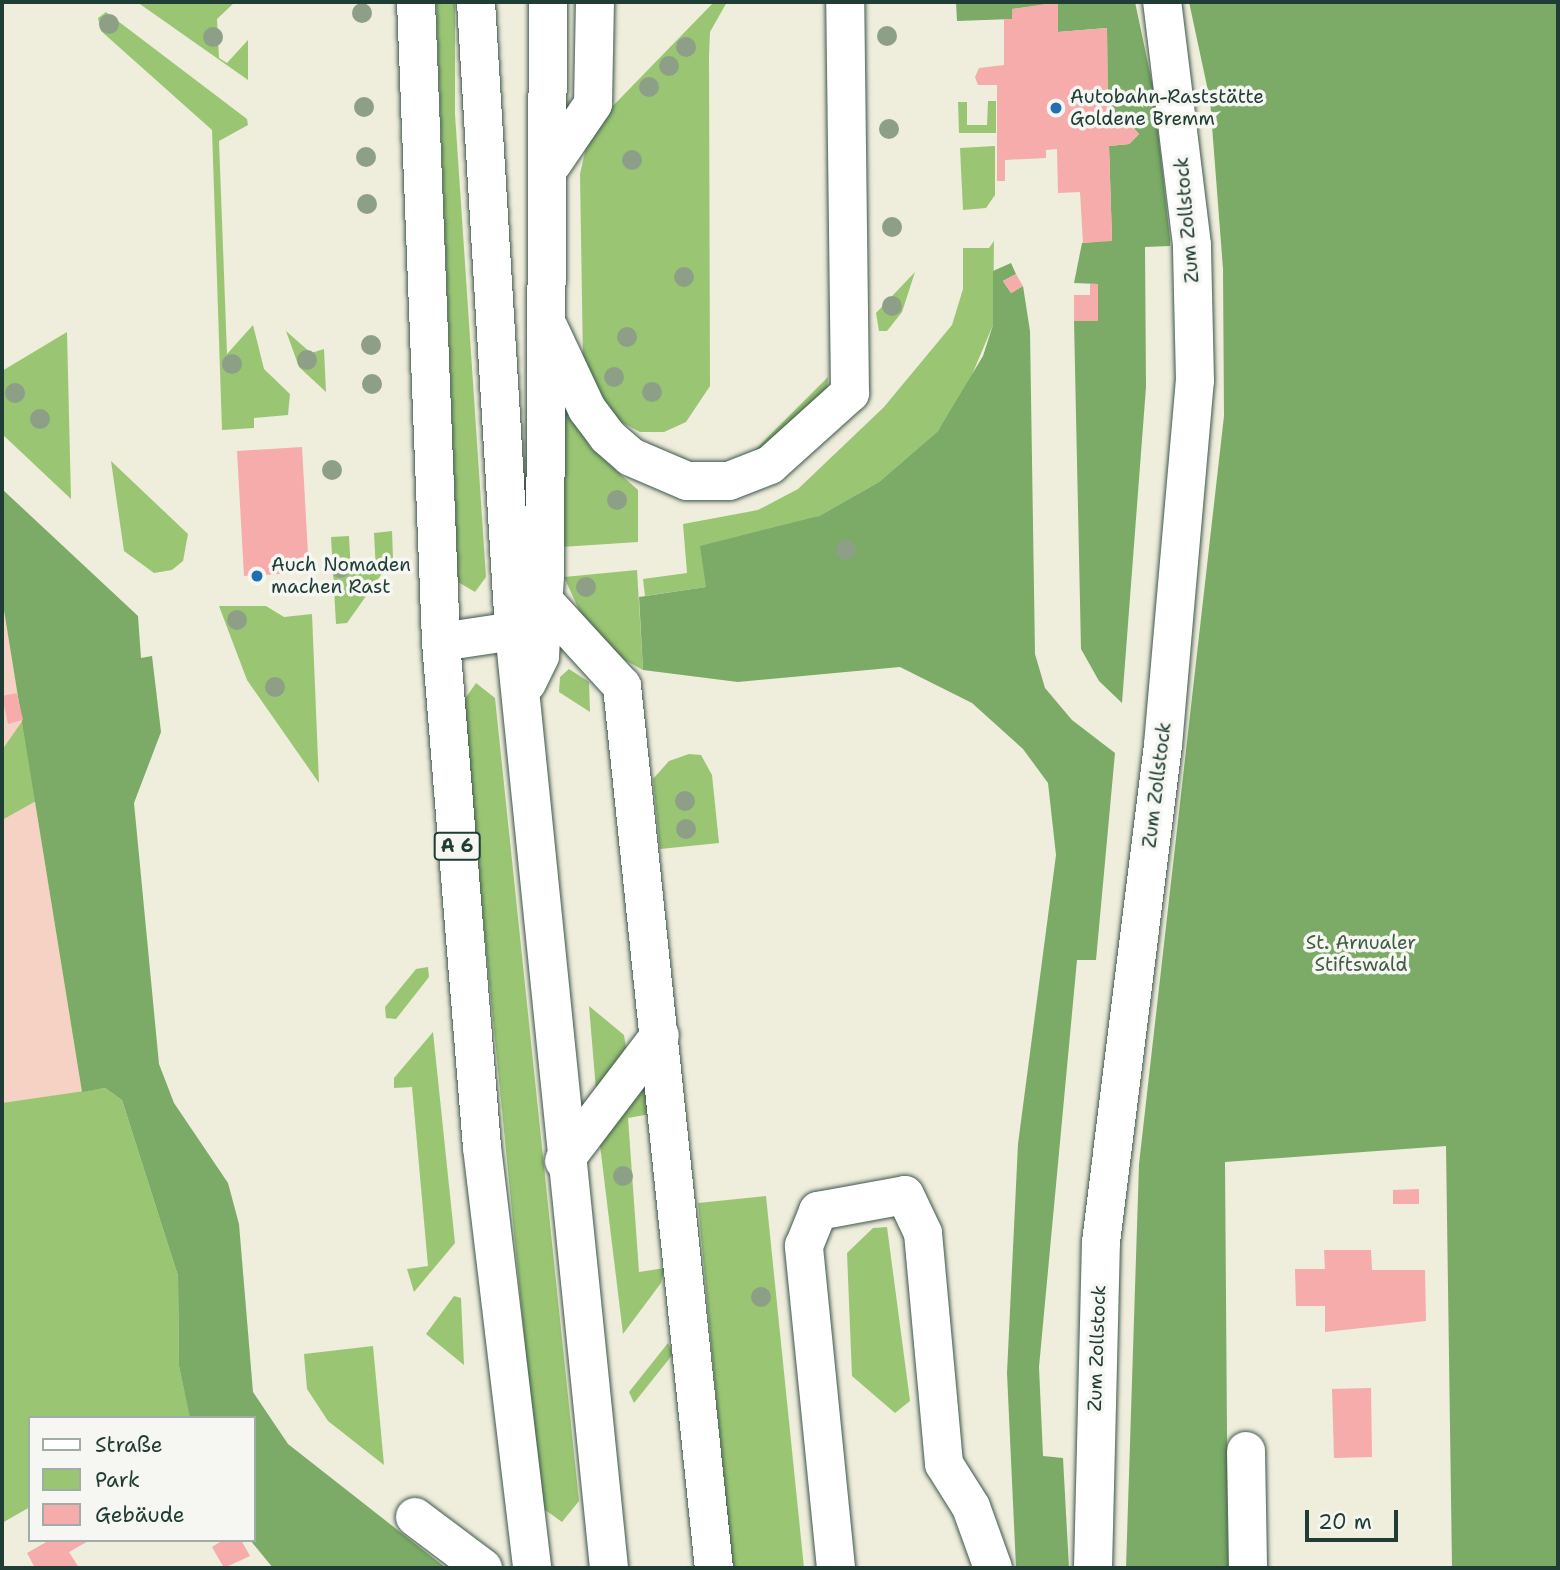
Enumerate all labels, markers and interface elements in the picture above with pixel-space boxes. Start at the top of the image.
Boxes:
place label: Autobahn-Raststätte Goldene Bremm [1070,86,1264,130]
marker: Autobahn-Raststätte Goldene Bremm [1048,100,1064,116]
street label: Zum Zollstock [1170,156,1204,284]
place label: Auch Nomaden machen Rast [271,554,411,598]
marker: Auch Nomaden machen Rast [249,568,265,584]
street label: Zum Zollstock [1138,721,1176,849]
road number: A 6 [433,832,482,860]
park label: St. Arnualer Stiftswald [1306,932,1416,976]
street label: Zum Zollstock [1083,1284,1111,1412]
legend [28,1416,256,1542]
text: Straße [95,1431,163,1459]
text: Park [95,1466,140,1494]
scale bar [1308,1496,1401,1540]
text: Gebäude [95,1501,185,1529]
text: 20 m [1318,1508,1372,1536]

